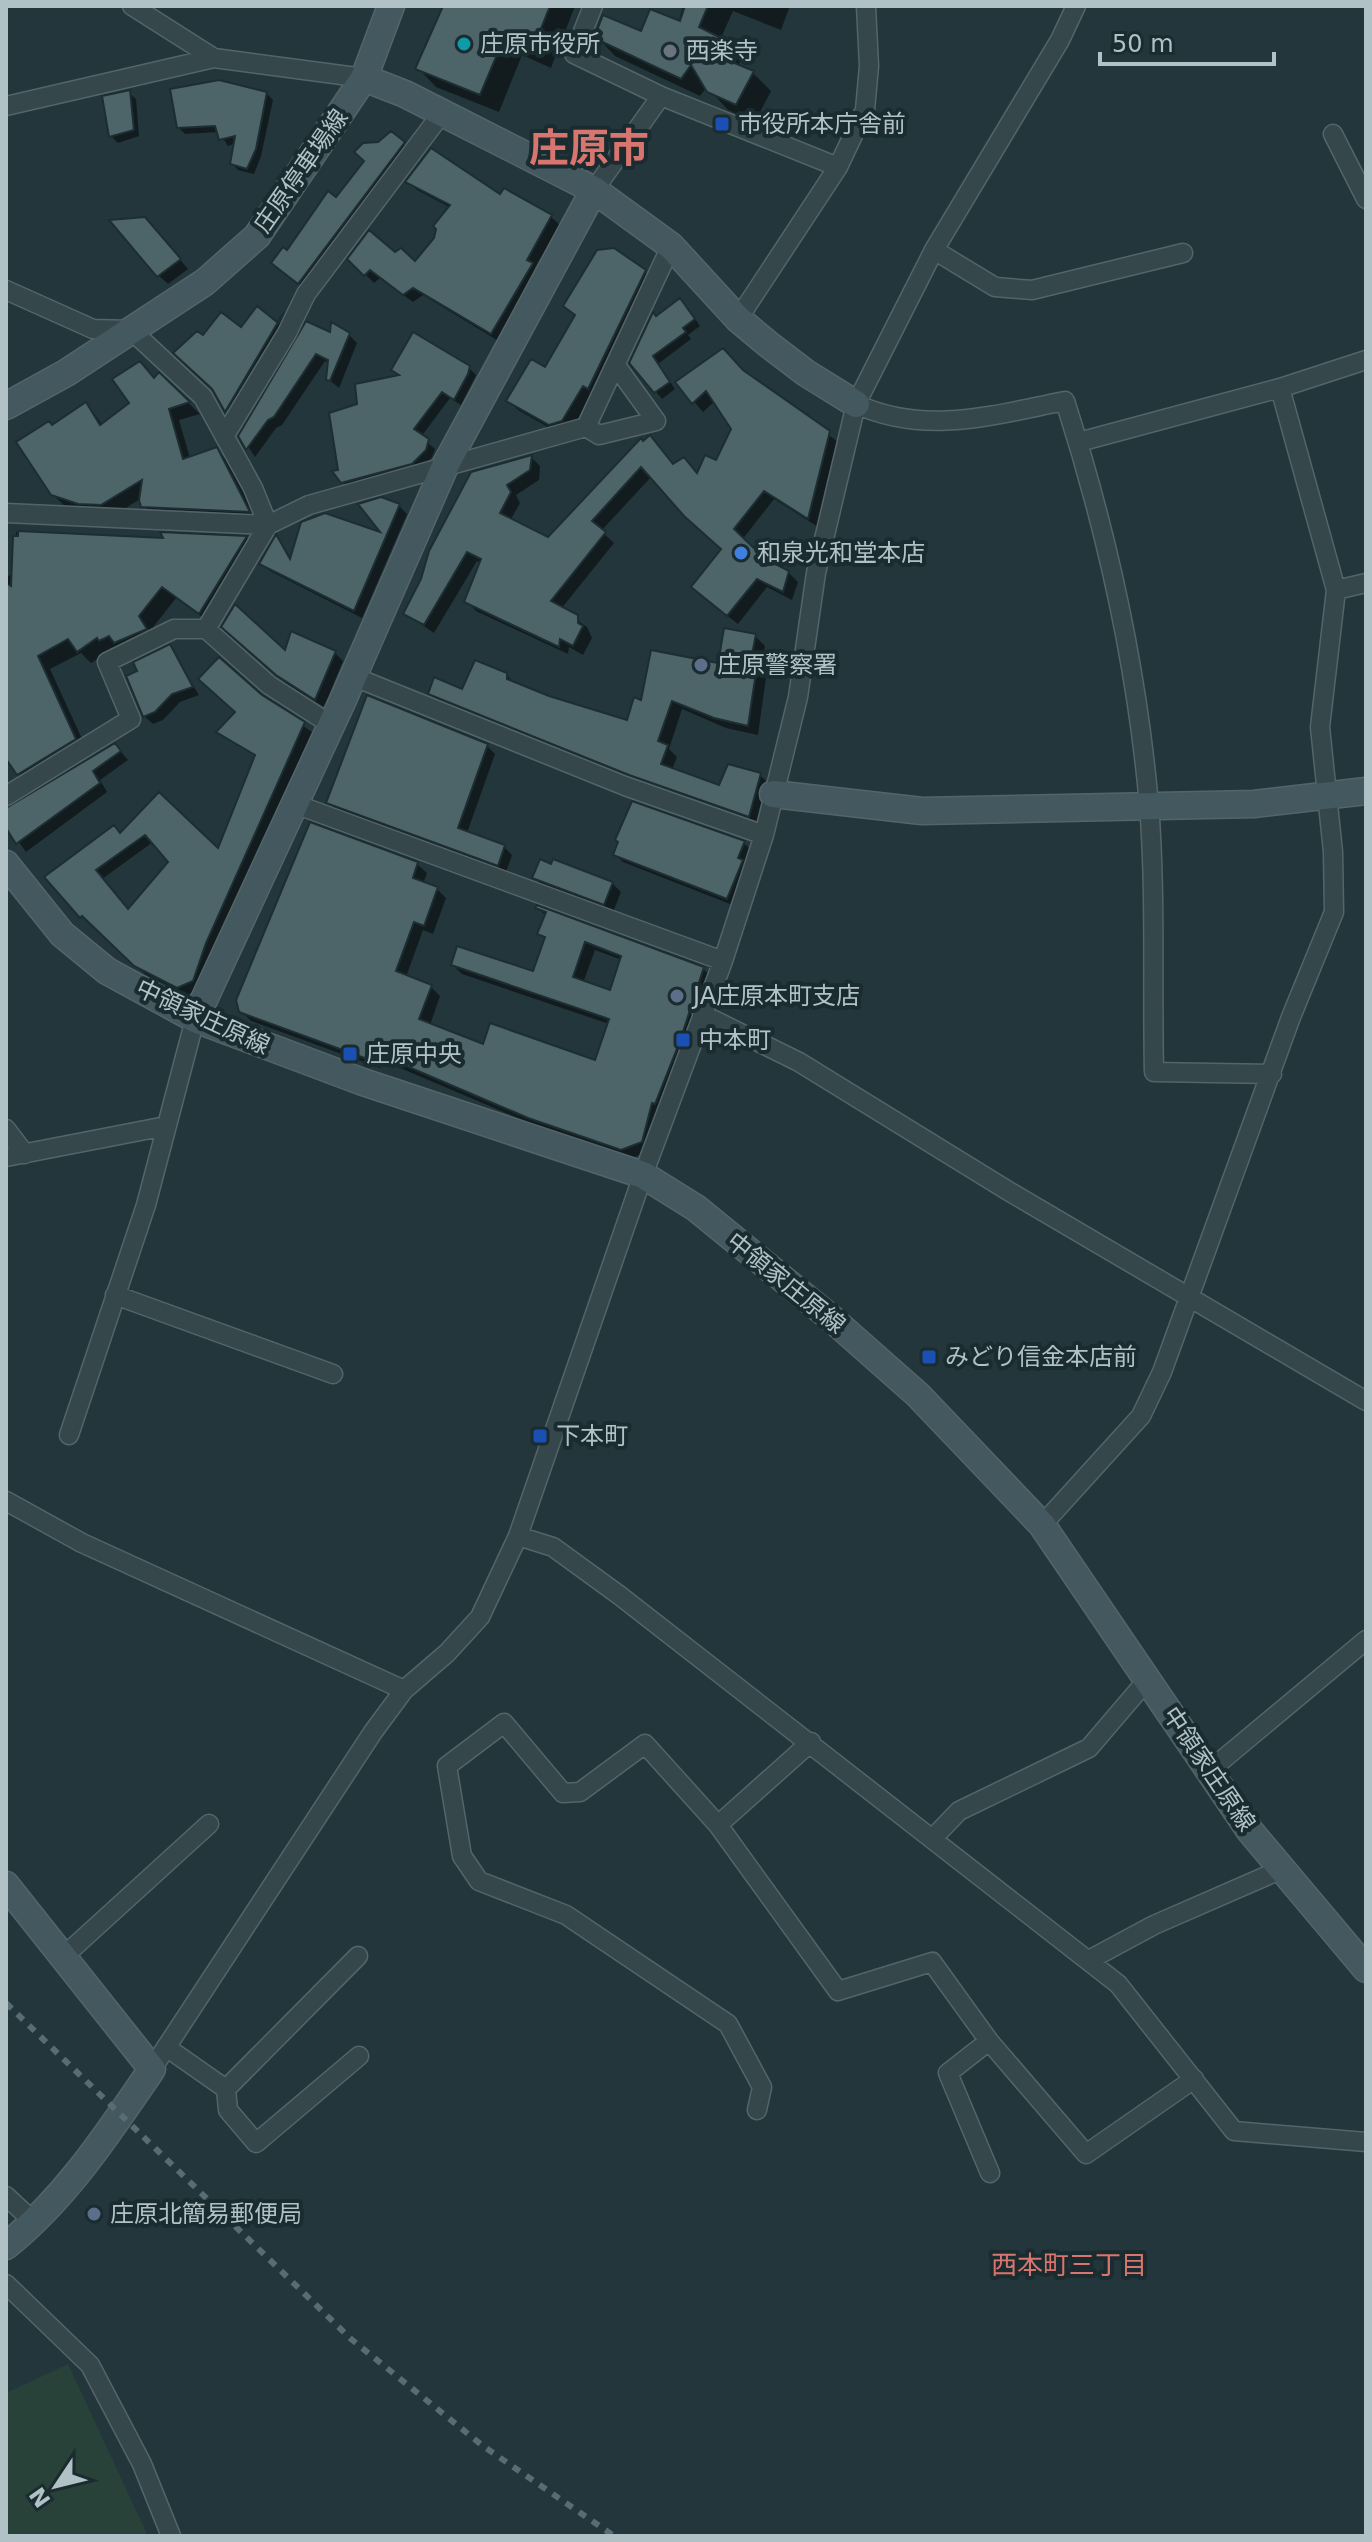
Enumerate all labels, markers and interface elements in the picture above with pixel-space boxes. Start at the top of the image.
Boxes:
scale bar [1100,16,1274,66]
place label: 庄原市役所 [480,30,600,58]
text: 50 m [1112,30,1174,58]
marker: 庄原市役所 [455,35,473,53]
place label: 西楽寺 [686,37,758,65]
marker: 西楽寺 [661,42,679,60]
street label: 庄原停車場線 [248,104,354,238]
place label: 市役所本庁舎前 [738,110,906,138]
marker: 市役所本庁舎前 [713,115,731,133]
district label: 庄原市 [529,125,649,171]
place label: 和泉光和堂本店 [757,539,925,567]
marker: 和泉光和堂本店 [732,544,750,562]
place label: 庄原警察署 [717,651,837,679]
marker: 庄原警察署 [692,656,710,674]
street label: 中領家庄原線 [132,974,274,1060]
place label: JA庄原本町支店 [691,982,860,1010]
marker: JA庄原本町支店 [668,987,686,1005]
place label: 中本町 [699,1026,771,1054]
marker: 中本町 [674,1031,692,1049]
place label: 庄原中央 [366,1040,462,1068]
marker: 庄原中央 [341,1045,359,1063]
street label: 中領家庄原線 [721,1227,851,1339]
place label: みどり信金本店前 [945,1343,1137,1371]
marker: みどり信金本店前 [920,1348,938,1366]
place label: 下本町 [556,1422,628,1450]
marker: 下本町 [531,1427,549,1445]
street label: 中領家庄原線 [1157,1701,1261,1837]
place label: 庄原北簡易郵便局 [110,2200,302,2228]
marker: 庄原北簡易郵便局 [85,2205,103,2223]
district label: 西本町三丁目 [991,2250,1147,2280]
north arrow [16,2446,96,2526]
text: N [25,2482,56,2512]

